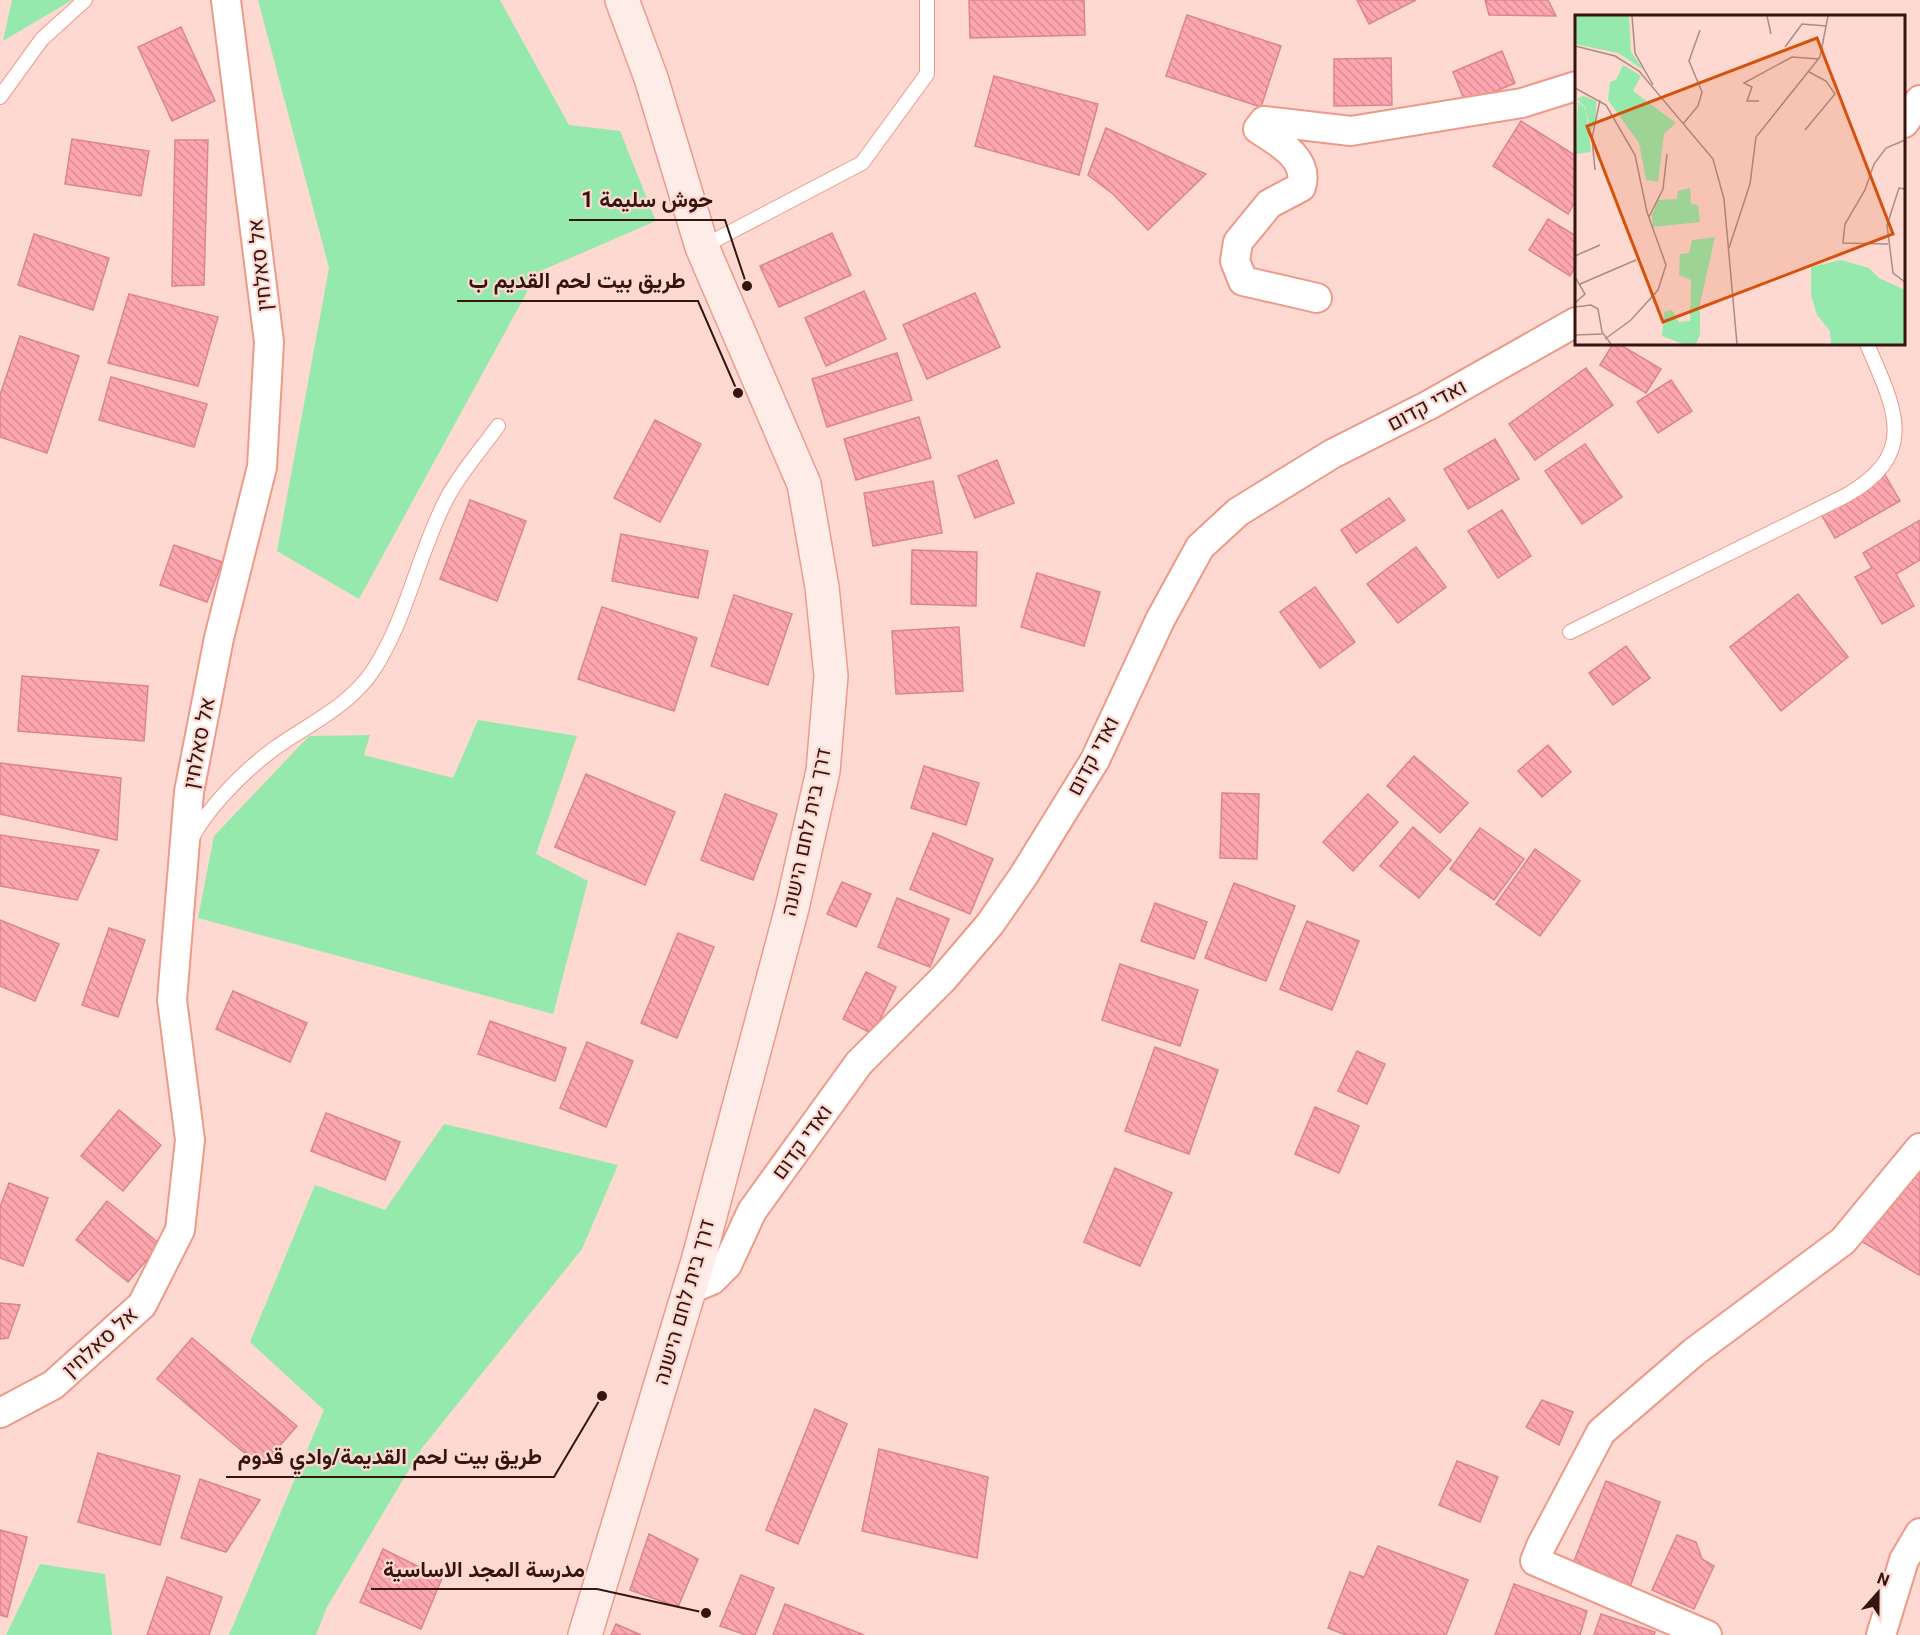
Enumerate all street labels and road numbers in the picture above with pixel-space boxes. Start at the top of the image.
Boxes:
street label: אל סאלחין [240,217,283,313]
street label: ואדי קדום [1382,372,1473,441]
street label: אל סאלחין [175,695,226,792]
street label: ואדי קדום [1060,711,1129,802]
street label: דרך בית לחם הישנה [774,745,841,920]
street label: ואדי קדום [765,1098,842,1187]
street label: דרך בית לחם הישנה [646,1215,725,1389]
street label: אל סאלחין [56,1300,146,1386]

